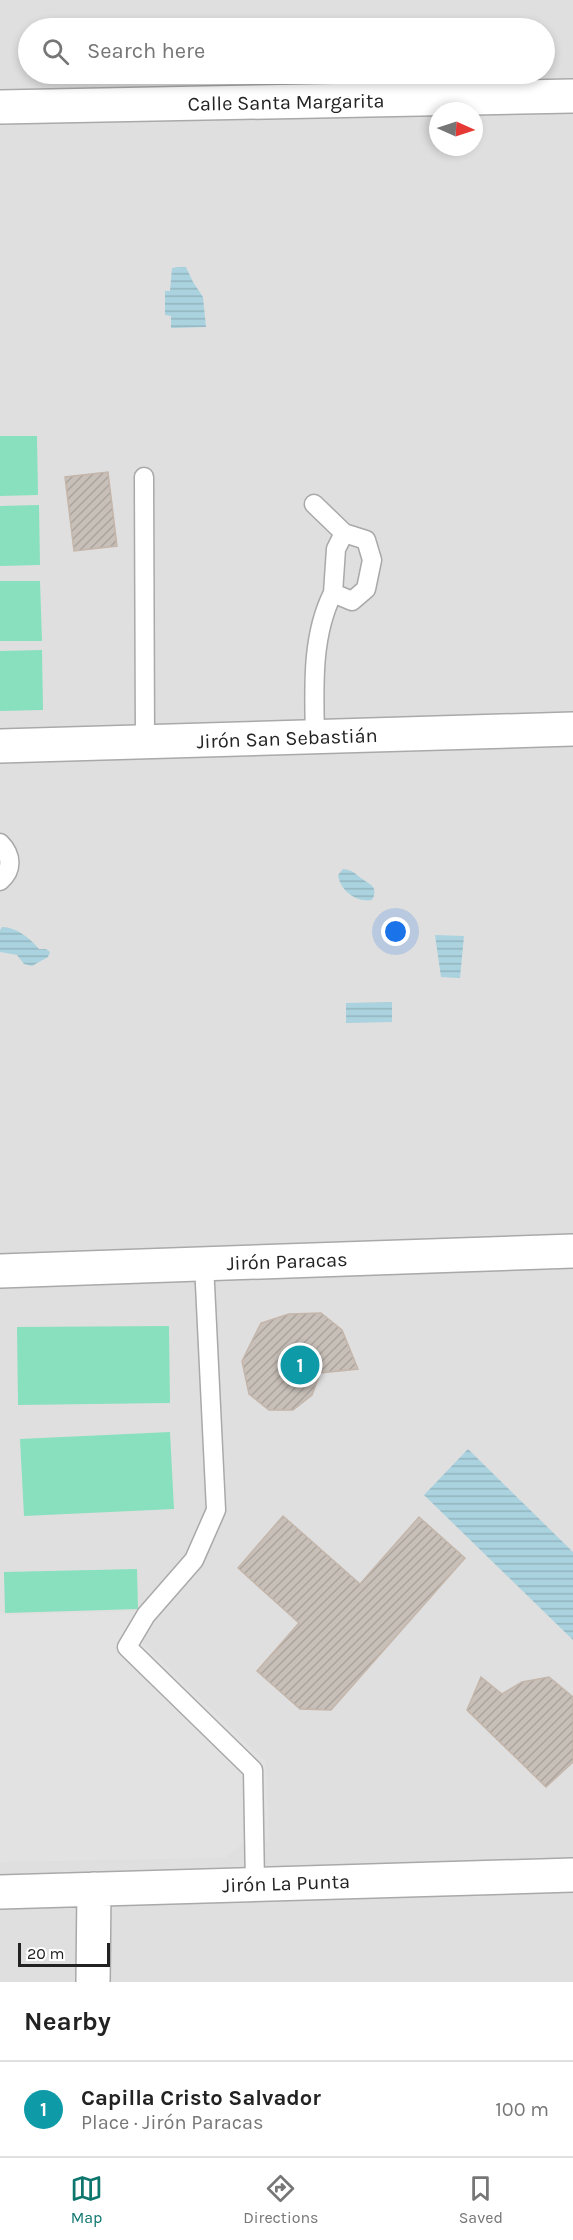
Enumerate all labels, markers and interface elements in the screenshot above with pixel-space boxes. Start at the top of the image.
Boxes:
search box [18,18,555,84]
icon: search [39,35,72,68]
text: Search here [87,38,205,64]
street label: Calle Santa Margarita [187,89,385,116]
north arrow [429,102,483,156]
street label: Jirón San Sebastián [196,724,378,753]
your location [381,917,410,946]
street label: Jirón Paracas [226,1248,348,1275]
pin: 1 [280,1342,320,1388]
street label: Jirón La Punta [222,1870,350,1897]
scale bar [18,1940,110,1968]
text: 20 m [27,1944,65,1963]
text: Nearby [24,2006,111,2037]
text: Capilla Cristo Salvador [81,2085,321,2111]
text: 1 [40,2098,47,2121]
text: 100 m [495,2098,549,2121]
text: Place · Jirón Paracas [81,2111,264,2134]
tab: Map [70,2172,103,2227]
tab: Directions [243,2172,318,2227]
tab: Saved [459,2172,503,2227]

